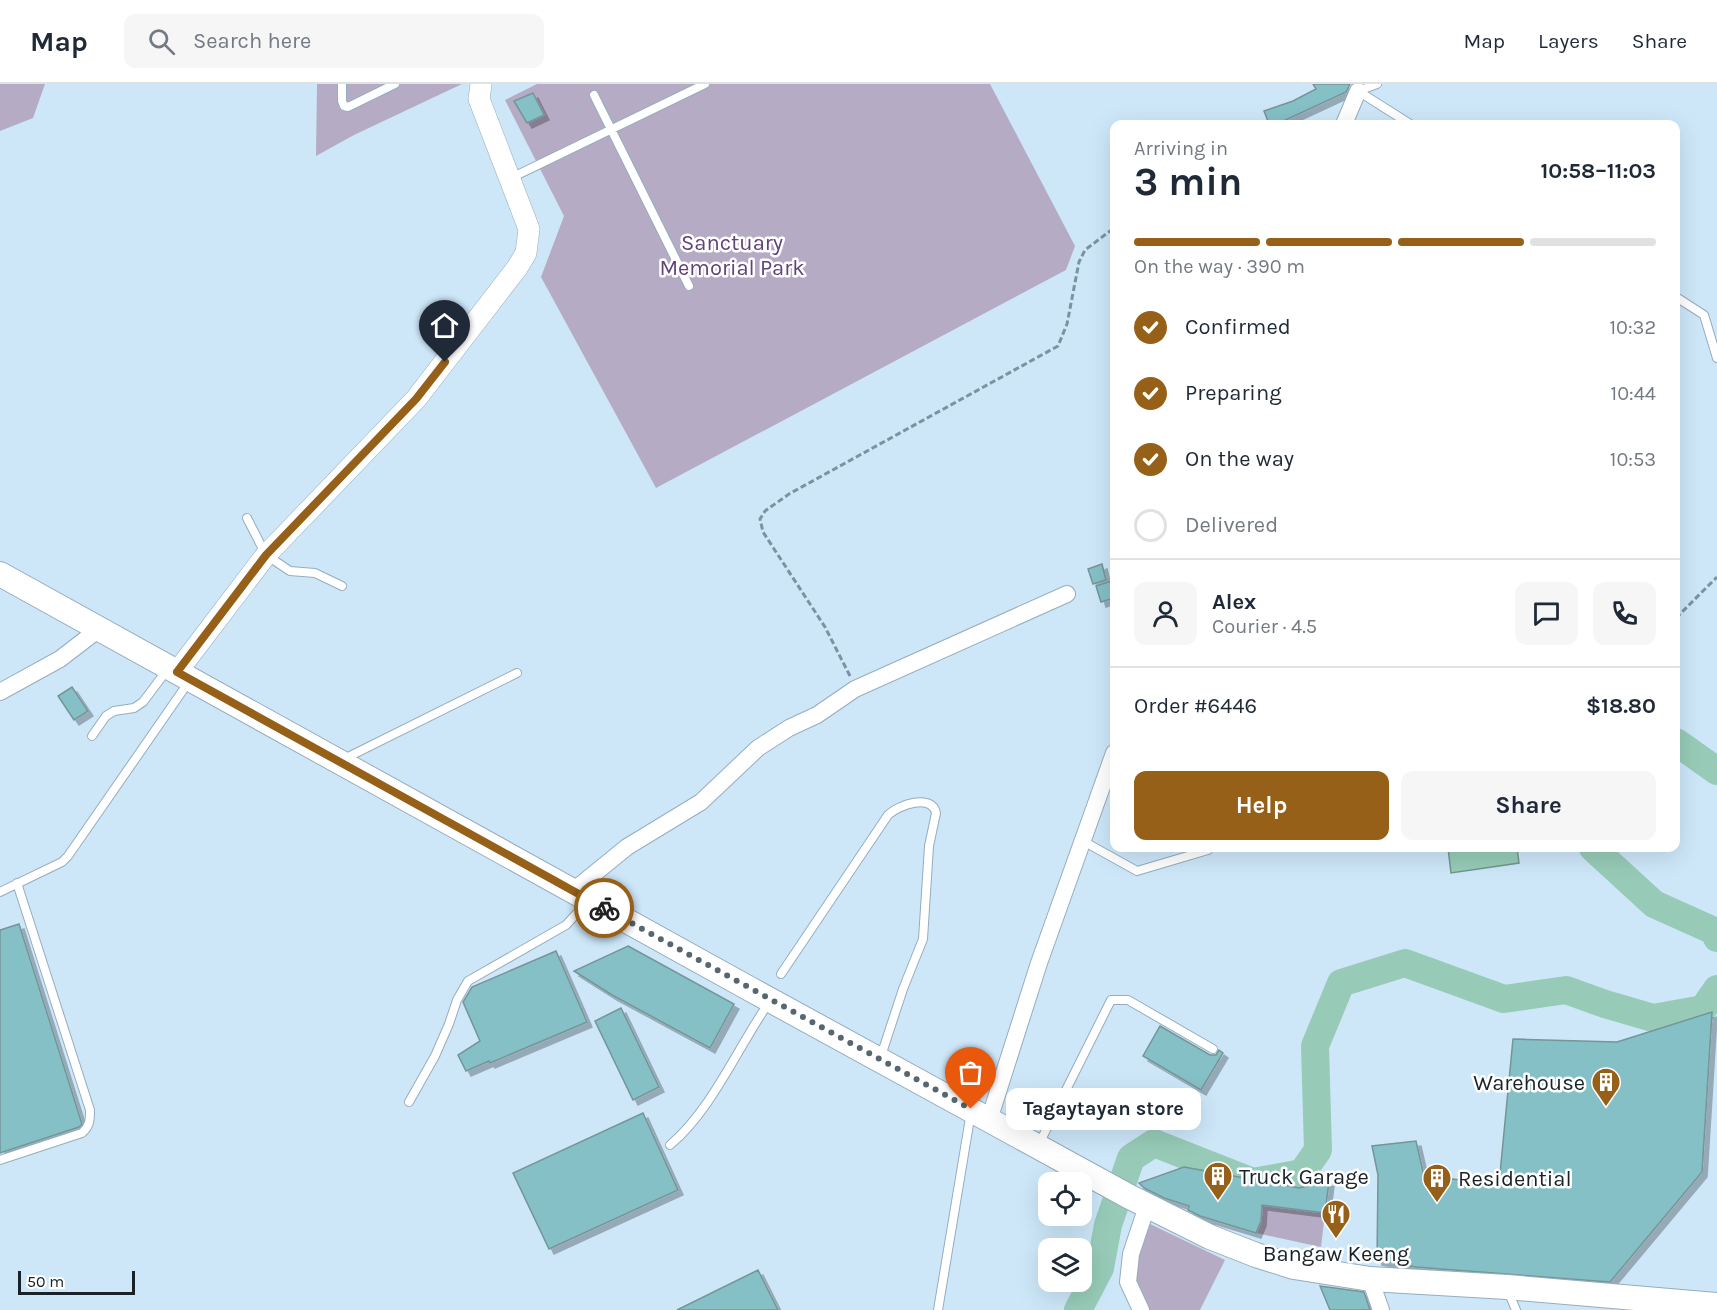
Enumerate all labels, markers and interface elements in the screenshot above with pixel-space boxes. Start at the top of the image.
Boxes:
search box [124,14,544,68]
text: Map [30,25,88,58]
icon: search [145,25,178,58]
text: Search here [193,28,311,54]
text: Map [1463,29,1505,53]
text: Layers [1538,29,1599,53]
text: Share [1632,29,1687,53]
text: Arriving in [1134,137,1228,160]
text: 10:58–11:03 [1541,158,1656,184]
text: 3 min [1134,159,1242,205]
park label: Sanctuary Memorial Park [659,230,805,281]
text: On the way · 390 m [1134,255,1305,278]
pin [419,300,470,362]
icon: home [428,309,461,342]
icon: check [1134,311,1167,344]
text: Confirmed [1185,314,1291,340]
text: 10:32 [1610,316,1656,339]
icon: check [1134,377,1167,410]
text: Preparing [1185,380,1282,406]
text: 10:44 [1611,382,1656,405]
icon: check [1134,443,1167,476]
text: On the way [1185,446,1294,472]
text: 10:53 [1610,448,1656,471]
text: Delivered [1185,512,1278,538]
button: person [1134,582,1197,645]
button: chat [1515,582,1578,645]
button: phone [1593,582,1656,645]
text: Alex [1212,589,1256,615]
text: Courier · 4.5 [1212,615,1317,638]
text: Order #6446 [1134,693,1257,719]
text: $18.80 [1586,693,1656,719]
button: Help [1134,771,1389,840]
button: Share [1401,771,1656,840]
courier [574,878,634,938]
icon: bike [588,892,621,925]
pin [945,1047,996,1109]
icon: bag [954,1056,987,1089]
building icon: Warehouse [1590,1066,1622,1108]
place label: Warehouse [1473,1070,1585,1096]
callout: Tagaytayan store [1007,1088,1202,1130]
text: Tagaytayan store [1023,1097,1184,1120]
building icon: Truck Garage [1202,1160,1234,1202]
building icon: Residential [1421,1162,1453,1204]
place label: Truck Garage [1239,1164,1369,1190]
place label: Residential [1458,1166,1572,1192]
map controls [1038,1172,1092,1292]
button: locate [1038,1172,1092,1226]
restaurant icon: Bangaw Keeng [1320,1198,1352,1240]
button: layers [1038,1238,1092,1292]
place label: Bangaw Keeng [1263,1241,1410,1267]
scale bar [18,1268,135,1296]
text: 50 m [27,1272,64,1291]

